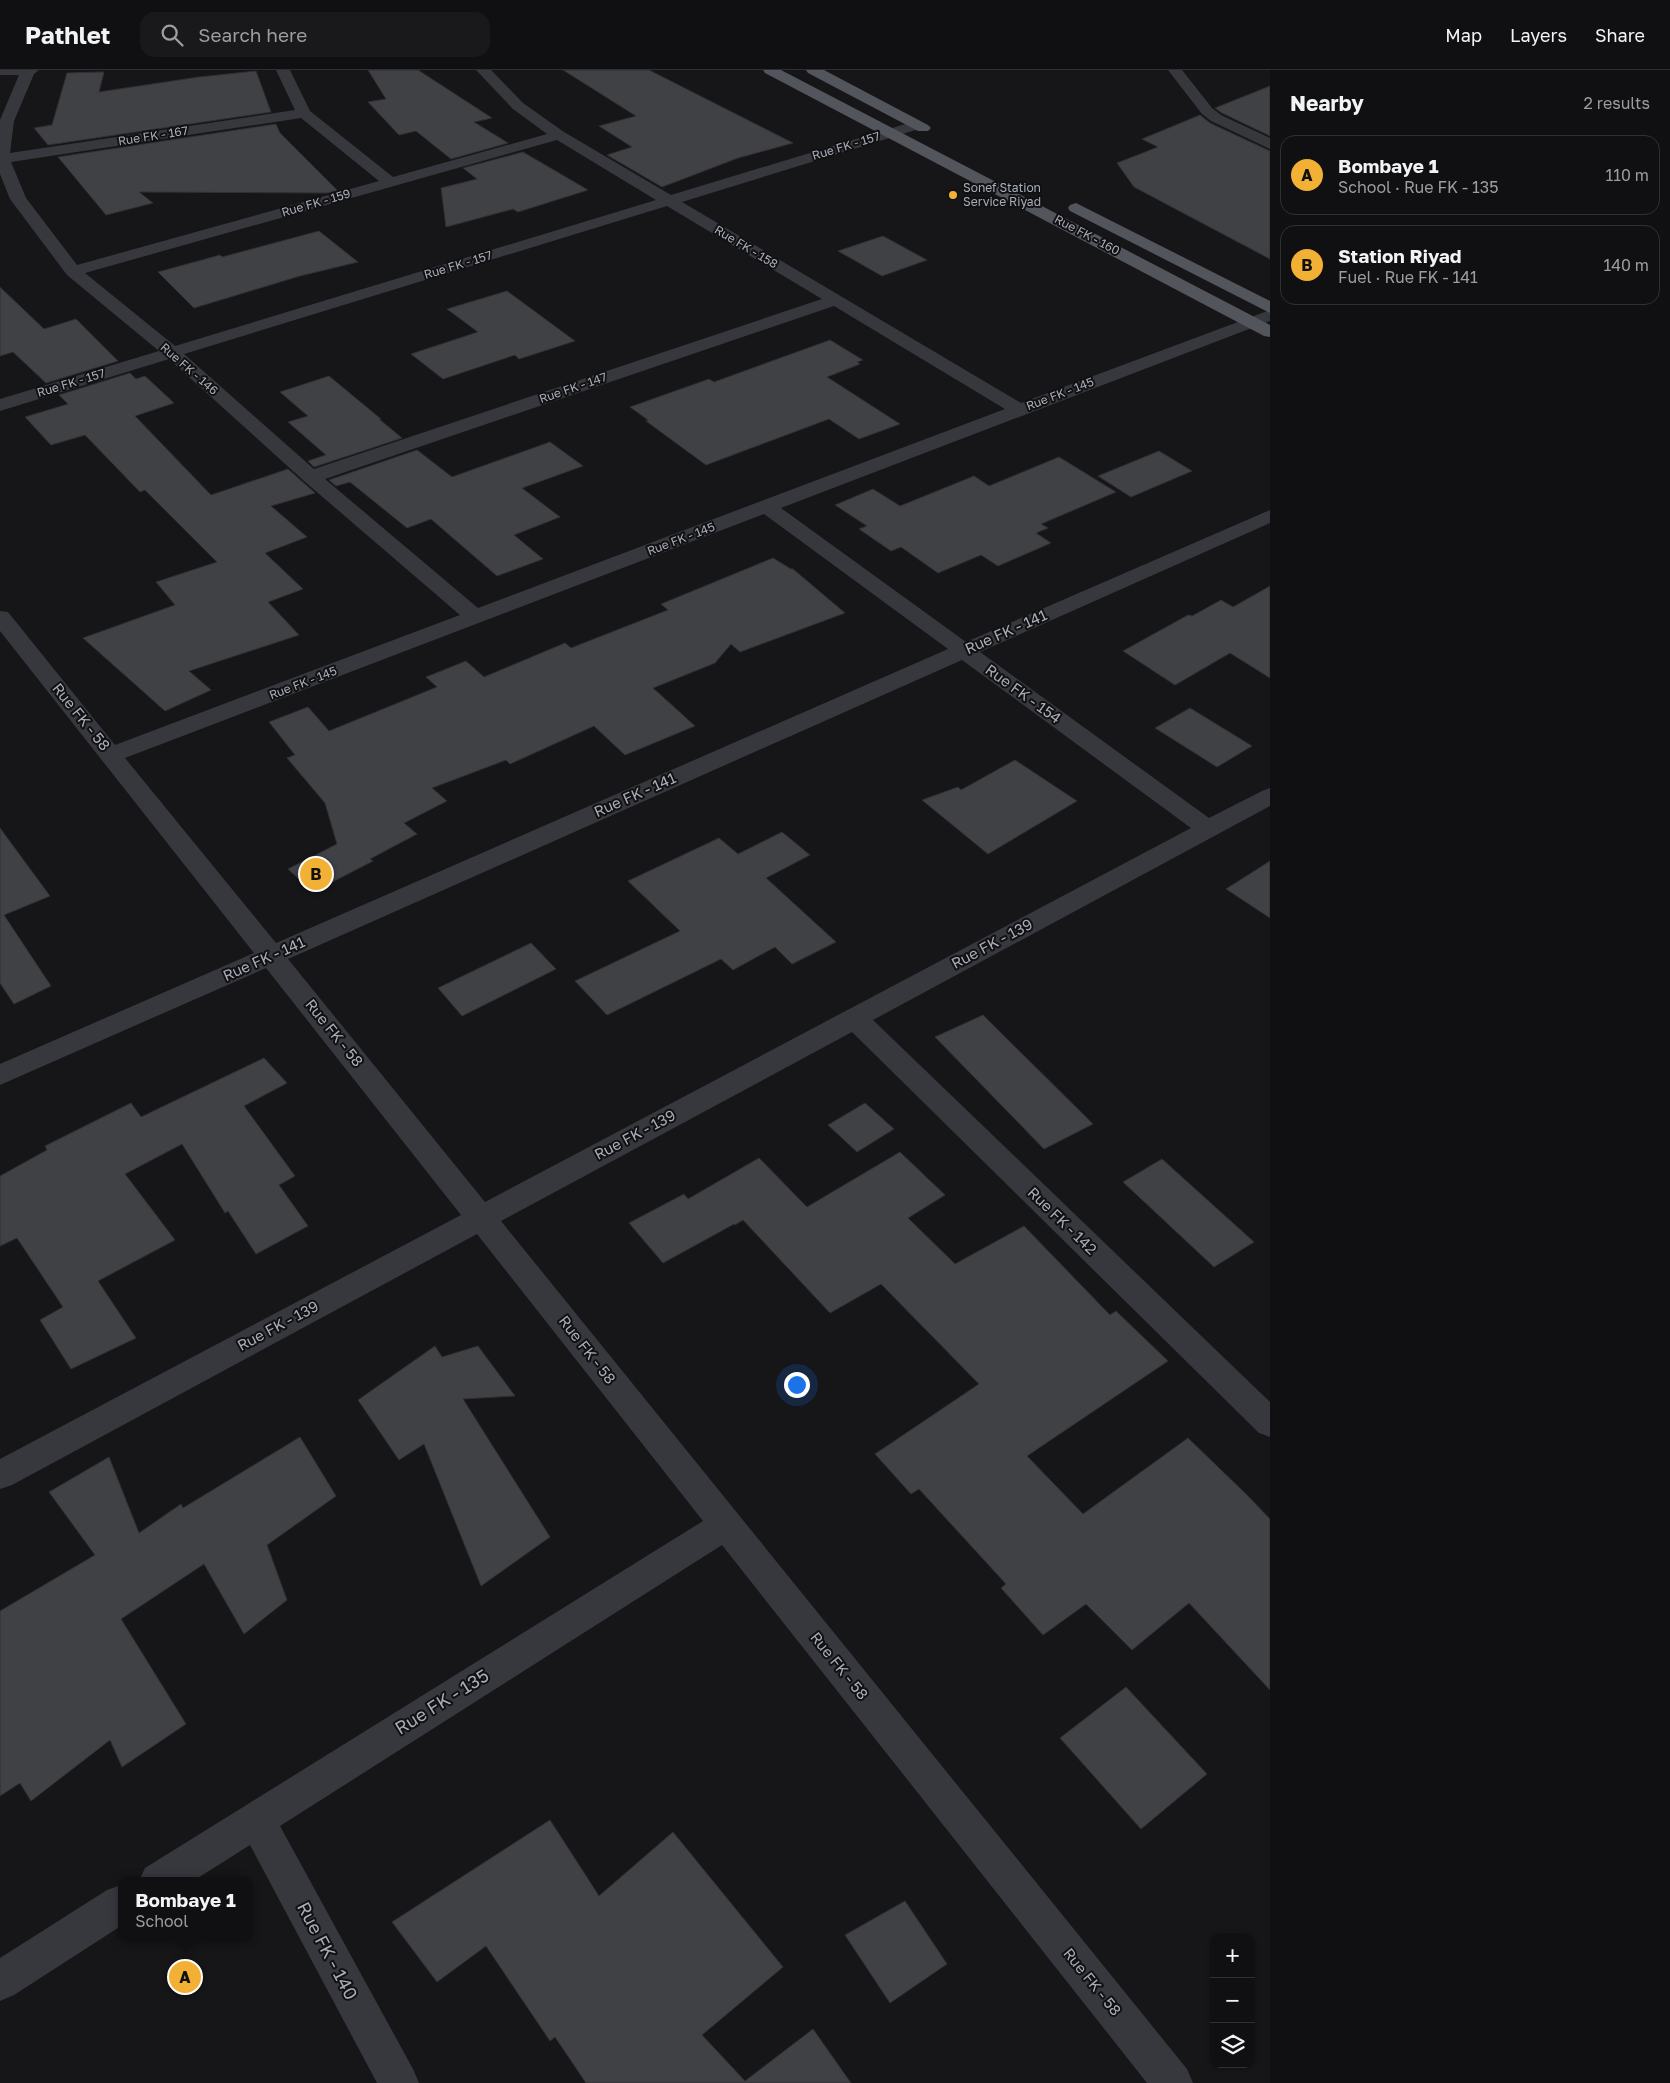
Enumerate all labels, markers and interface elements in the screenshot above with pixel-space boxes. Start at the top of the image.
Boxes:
search box [140,12,490,57]
text: Pathlet [25,20,110,49]
icon: search [158,21,186,49]
text: Search here [198,23,307,46]
text: Map [1445,24,1482,46]
text: Layers [1510,24,1567,46]
text: Share [1595,24,1645,46]
text: Nearby [1290,90,1364,116]
text: 2 results [1584,93,1650,113]
street label: Rue FK - 167 [117,123,189,148]
street label: Rue FK - 157 [810,128,882,163]
text: Bombaye 1 [1338,154,1439,177]
text: A [1301,165,1313,185]
text: 110 m [1605,165,1649,185]
text: School · Rue FK - 135 [1338,177,1498,197]
place label: Sonef Station Service Riyad [963,180,1041,209]
street label: Rue FK - 159 [280,186,352,220]
marker: Sonef Station Service Riyad [947,189,959,201]
street label: Rue FK - 160 [1052,211,1122,258]
street label: Rue FK - 158 [712,222,781,271]
text: Station Riyad [1338,244,1461,267]
street label: Rue FK - 157 [422,247,494,282]
text: B [1301,255,1313,275]
text: 140 m [1603,255,1649,275]
text: Fuel · Rue FK - 141 [1338,267,1478,287]
street label: Rue FK - 146 [157,339,221,398]
street label: Rue FK - 157 [35,365,107,400]
street label: Rue FK - 147 [537,369,609,406]
street label: Rue FK - 145 [1024,374,1096,413]
street label: Rue FK - 145 [645,519,717,558]
street label: Rue FK - 141 [962,605,1049,657]
street label: Rue FK - 154 [982,660,1065,727]
street label: Rue FK - 145 [267,663,339,702]
street label: Rue FK - 58 [49,679,114,754]
street label: Rue FK - 141 [591,768,678,820]
pin: B [300,855,332,893]
street label: Rue FK - 139 [948,914,1035,972]
street label: Rue FK - 141 [220,932,307,984]
street label: Rue FK - 58 [302,995,367,1070]
street label: Rue FK - 139 [591,1105,678,1163]
street label: Rue FK - 142 [1024,1183,1101,1258]
street label: Rue FK - 139 [234,1296,321,1354]
street label: Rue FK - 58 [556,1312,620,1387]
your location [784,1372,810,1398]
street label: Rue FK - 58 [807,1628,872,1703]
street label: Rue FK - 135 [391,1664,492,1739]
popup [118,1877,253,1942]
text: Bombaye 1 [135,1888,236,1911]
street label: Rue FK - 140 [293,1898,363,2003]
text: School [135,1911,188,1931]
map controls [1210,1933,1255,2068]
button: + [1210,1933,1255,1978]
street label: Rue FK - 58 [1060,1944,1125,2019]
pin: A [169,1958,201,1996]
button: − [1210,1978,1255,2023]
button: layers [1210,2023,1255,2068]

